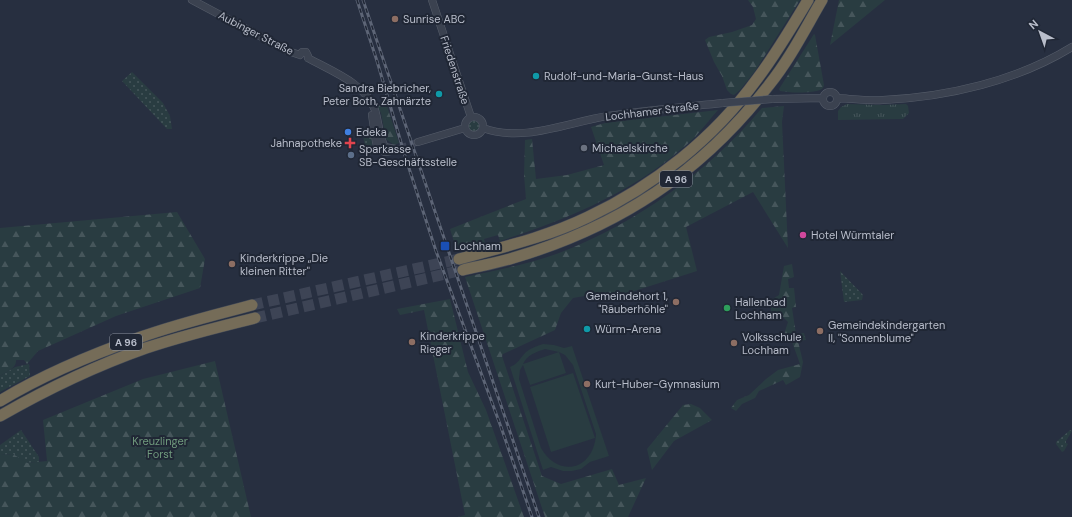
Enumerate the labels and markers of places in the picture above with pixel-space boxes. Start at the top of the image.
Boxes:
place label: Sunrise ABC [403,12,465,26]
marker: Sunrise ABC [390,14,400,24]
place label: Rudolf-und-Maria-Gunst-Haus [544,69,704,83]
marker: Rudolf-und-Maria-Gunst-Haus [531,71,541,81]
place label: Sandra Biebricher, Peter Both, Zahnärzte [323,81,431,108]
marker: Sandra Biebricher, Peter Both, Zahnärzte [434,89,444,99]
place label: Edeka [356,125,387,139]
marker: Edeka [343,127,353,137]
place label: Jahnapotheke [270,136,342,150]
marker: Jahnapotheke [345,138,355,148]
place label: Michaelskirche [592,141,668,155]
place label: Sparkasse SB-Geschäftsstelle [359,142,457,169]
marker: Michaelskirche [579,143,589,153]
marker: Sparkasse SB-Geschäftsstelle [346,150,356,160]
place label: Hotel Würmtaler [811,228,894,242]
marker: Hotel Würmtaler [798,230,808,240]
place label: Lochham [454,239,501,253]
marker: Lochham [439,240,451,252]
place label: Kinderkrippe „Die kleinen Ritter" [240,251,328,278]
marker: Kinderkrippe „Die kleinen Ritter" [227,259,237,269]
place label: Gemeindehort 1, "Räuberhöhle" [586,289,668,316]
place label: Hallenbad Lochham [735,295,786,322]
marker: Gemeindehort 1, "Räuberhöhle" [671,297,681,307]
marker: Hallenbad Lochham [722,303,732,313]
place label: Gemeindekindergarten II, "Sonnenblume" [828,318,945,345]
place label: Würm-Arena [595,322,661,336]
marker: Würm-Arena [582,324,592,334]
marker: Gemeindekindergarten II, "Sonnenblume" [815,326,825,336]
place label: Kinderkrippe Rieger [420,329,485,356]
place label: Volksschule Lochham [742,330,802,357]
marker: Kinderkrippe Rieger [407,337,417,347]
marker: Volksschule Lochham [729,338,739,348]
place label: Kurt-Huber-Gymnasium [595,377,720,391]
marker: Kurt-Huber-Gymnasium [582,379,592,389]

